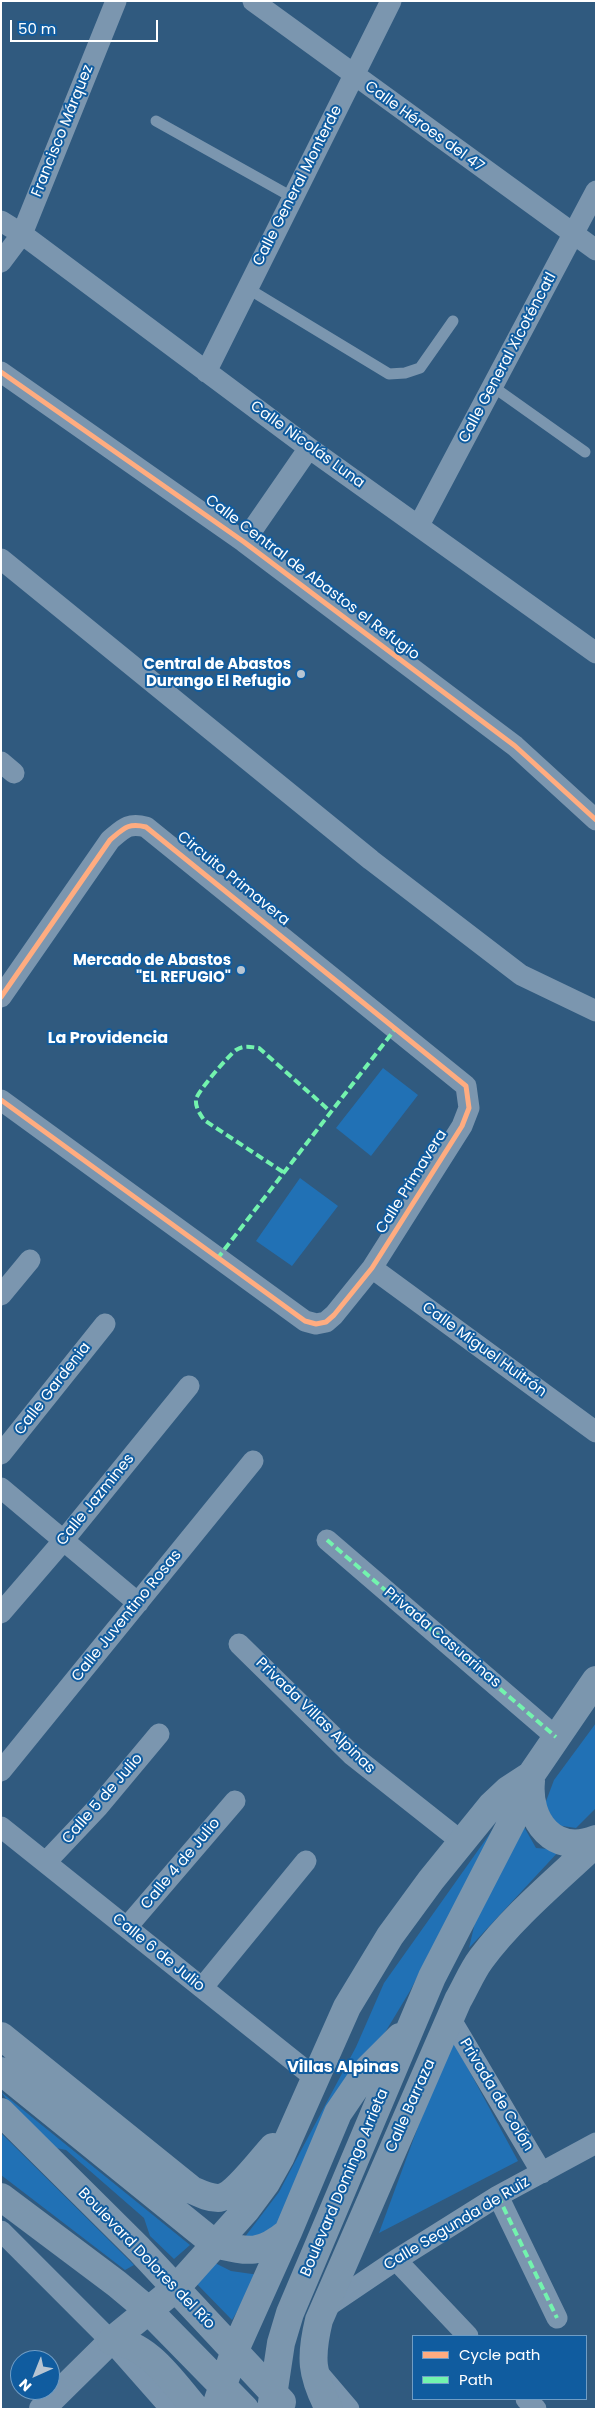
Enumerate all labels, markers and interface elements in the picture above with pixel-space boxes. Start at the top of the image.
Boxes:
scale bar [12,10,160,42]
text: 50 m [18,18,56,39]
street label: Francisco Márquez [28,62,98,200]
street label: Calle Héroes del 47 [361,78,487,176]
street label: Calle General Monterde [250,103,346,269]
street label: Calle General Xicoténcatl [455,270,561,446]
street label: Calle Nicolás Luna [246,398,368,492]
street label: Calle Central de Abastos el Refugio [201,491,423,665]
place label: Central de Abastos Durango El Refugio [144,656,291,691]
marker: Central de Abastos Durango El Refugio [295,668,307,680]
street label: Circuito Primavera [173,828,293,930]
place label: Mercado de Abastos "EL REFUGIO" [73,952,231,987]
marker: Mercado de Abastos "EL REFUGIO" [235,964,247,976]
district label: La Providencia [48,1029,168,1049]
street label: Calle Primavera [373,1127,451,1237]
street label: Calle Miguel Huitrón [418,1299,550,1401]
street label: Calle Gardenia [11,1339,95,1439]
street label: Calle Jazmines [53,1450,139,1550]
street label: Calle Juventino Rosas [68,1547,186,1685]
street label: Privada Casuarinas [380,1584,504,1692]
street label: Privada Villas Alpinas [251,1654,379,1778]
street label: Calle 5 de Julio [59,1750,147,1848]
street label: Calle 4 de Julio [138,1815,224,1913]
street label: Calle 6 de Julio [108,1910,208,1996]
street label: Privada de Colón [455,2035,537,2155]
street label: Calle Barraza [382,2057,440,2155]
district label: Villas Alpinas [287,2058,399,2078]
street label: Boulevard Domingo Arrieta [297,2086,393,2280]
street label: Calle Segunda de Ruiz [381,2173,533,2275]
street label: Boulevard Dolores del Río [74,2185,218,2333]
legend [412,2335,587,2400]
text: Cycle path [459,2344,540,2365]
north arrow [10,2350,60,2400]
text: Path [459,2369,493,2390]
text: N [15,2374,36,2396]

